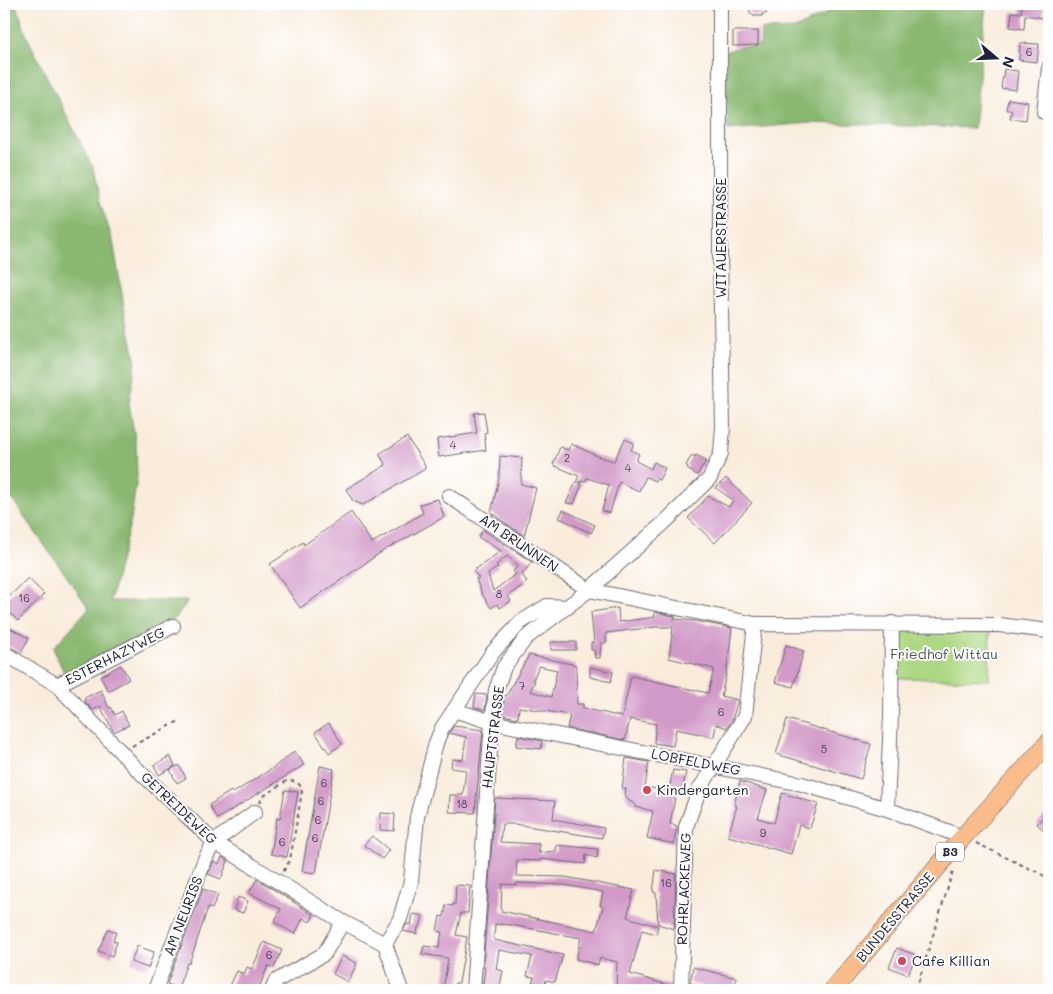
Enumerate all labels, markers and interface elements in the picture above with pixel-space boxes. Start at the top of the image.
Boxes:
north arrow [970,32,1020,82]
house number: 6 [1026,44,1032,59]
text: N [998,54,1019,71]
street label: WITAUERSTRASSE [711,178,730,298]
house number: 4 [450,437,457,452]
house number: 2 [564,450,570,465]
house number: 4 [625,460,632,475]
street label: AM BRUNNEN [476,509,562,576]
house number: 8 [496,586,503,601]
house number: 16 [18,590,30,605]
street label: ESTERHAZYWEG [62,622,168,689]
park label: Friedhof Wittau [890,644,998,663]
house number: 7 [519,678,525,693]
street label: HAUPTSTRASSE [477,684,508,789]
house number: 6 [718,704,724,719]
house number: 5 [821,741,827,756]
street label: LOBFELDWEG [650,744,742,779]
street label: GETREIDEWEG [137,767,222,848]
house number: 6 [321,775,327,790]
place label: Kindergarten [657,780,749,799]
marker: Kindergarten [641,784,653,796]
house number: 6 [318,793,324,808]
house number: 18 [456,796,468,811]
house number: 6 [315,812,321,827]
house number: 9 [760,825,767,840]
house number: 6 [312,830,318,845]
street label: ROHRLACKEWEG [672,832,695,945]
house number: 6 [279,834,285,849]
road number: B3 [936,842,964,862]
street label: BUNDESSTRASSE [851,868,938,966]
street label: AM NEURISS [159,873,206,958]
house number: 16 [660,875,672,890]
house number: 6 [266,947,272,962]
place label: Cafe Killian [912,951,990,970]
marker: Cafe Killian [896,955,908,967]

